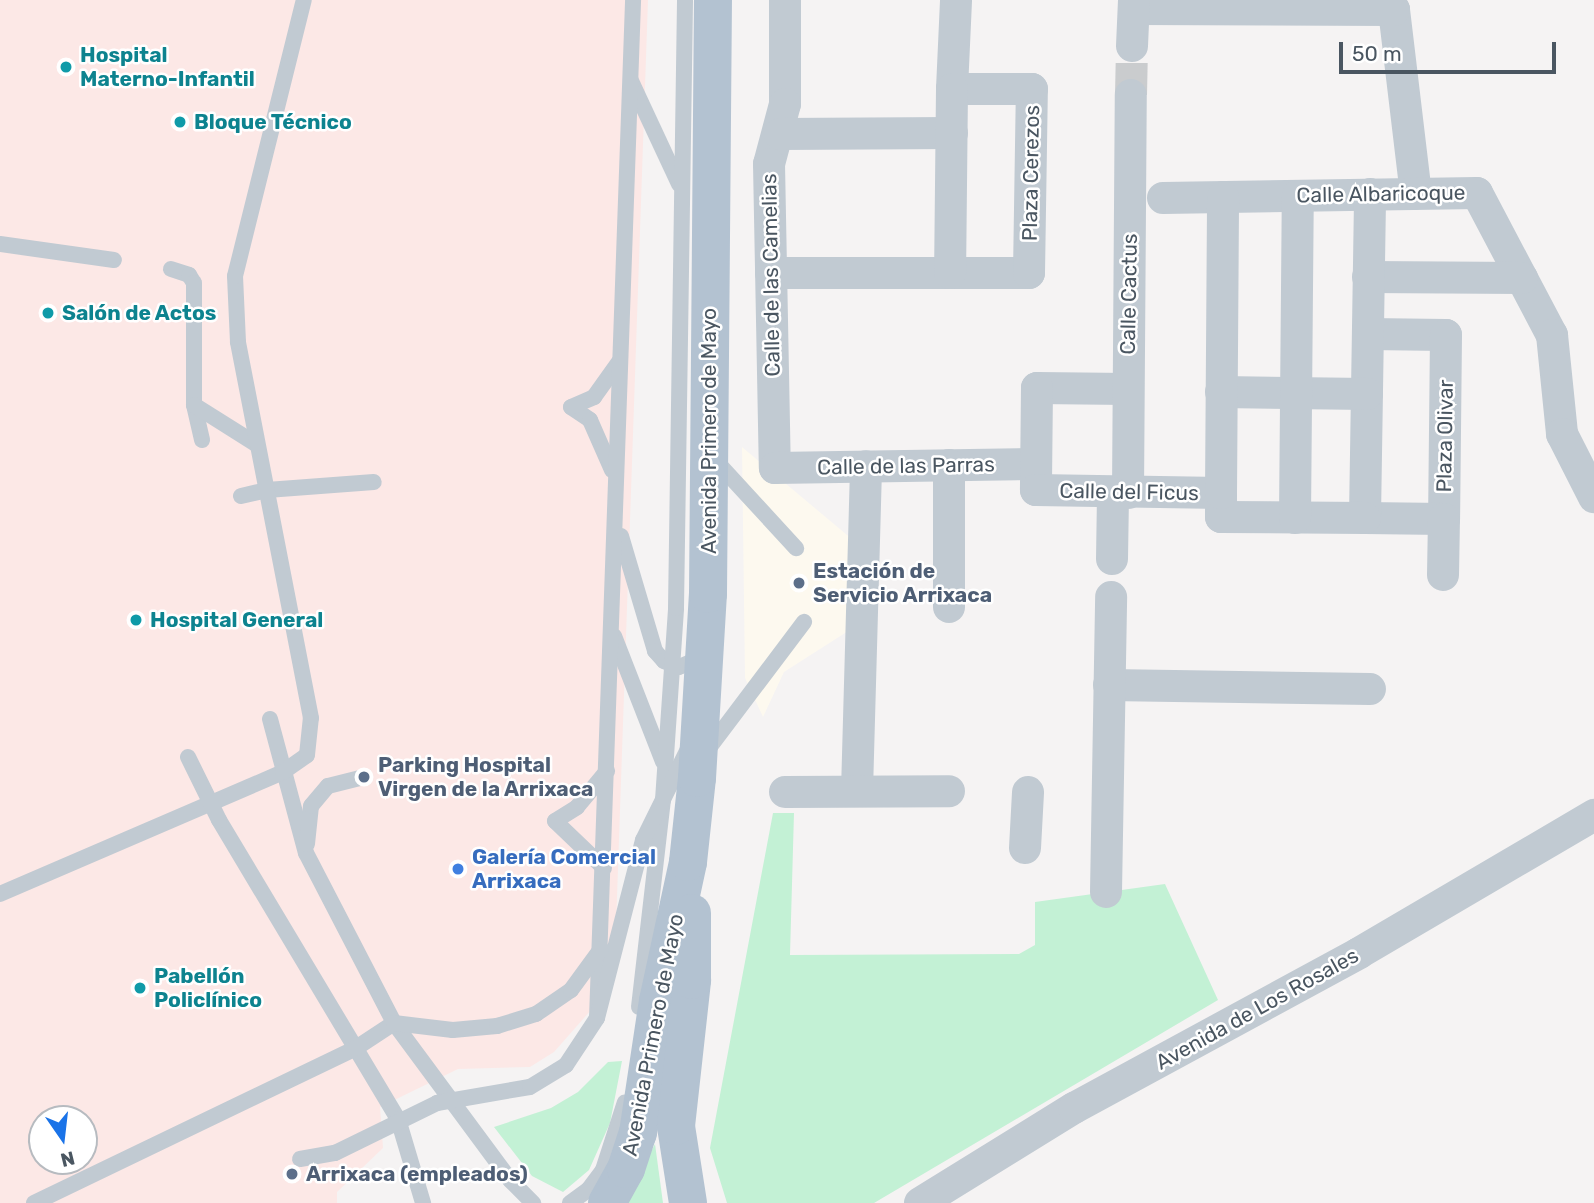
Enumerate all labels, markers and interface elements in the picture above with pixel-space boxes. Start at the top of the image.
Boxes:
scale bar [1342,28,1559,72]
text: 50 m [1352,41,1402,66]
place label: Hospital Materno-Infantil [80,42,255,92]
marker: Hospital Materno-Infantil [58,59,74,75]
street label: Plaza Cerezos [1017,105,1045,241]
place label: Bloque Técnico [194,109,352,135]
marker: Bloque Técnico [172,114,188,130]
street label: Calle de las Camelias [757,173,785,377]
street label: Calle Albaricoque [1296,180,1466,208]
street label: Calle Cactus [1115,233,1143,355]
place label: Salón de Actos [62,300,217,326]
marker: Salón de Actos [40,305,56,321]
street label: Avenida Primero de Mayo [696,308,722,554]
street label: Plaza Olivar [1431,379,1459,493]
street label: Calle de las Parras [817,452,995,480]
street label: Calle del Ficus [1059,478,1199,506]
place label: Estación de Servicio Arrixaca [813,558,993,608]
marker: Estación de Servicio Arrixaca [791,575,807,591]
place label: Hospital General [150,607,323,633]
marker: Hospital General [128,612,144,628]
place label: Parking Hospital Virgen de la Arrixaca [378,752,594,802]
marker: Parking Hospital Virgen de la Arrixaca [356,769,372,785]
place label: Galería Comercial Arrixaca [472,844,656,894]
marker: Galería Comercial Arrixaca [450,861,466,877]
street label: Avenida Primero de Mayo [617,912,689,1158]
street label: Avenida de Los Rosales [1151,943,1363,1075]
place label: Pabellón Policlínico [154,963,262,1013]
marker: Pabellón Policlínico [132,980,148,996]
north arrow [28,1105,98,1175]
text: N [58,1146,77,1172]
place label: Arrixaca (empleados) [306,1161,528,1187]
marker: Arrixaca (empleados) [284,1166,300,1182]

